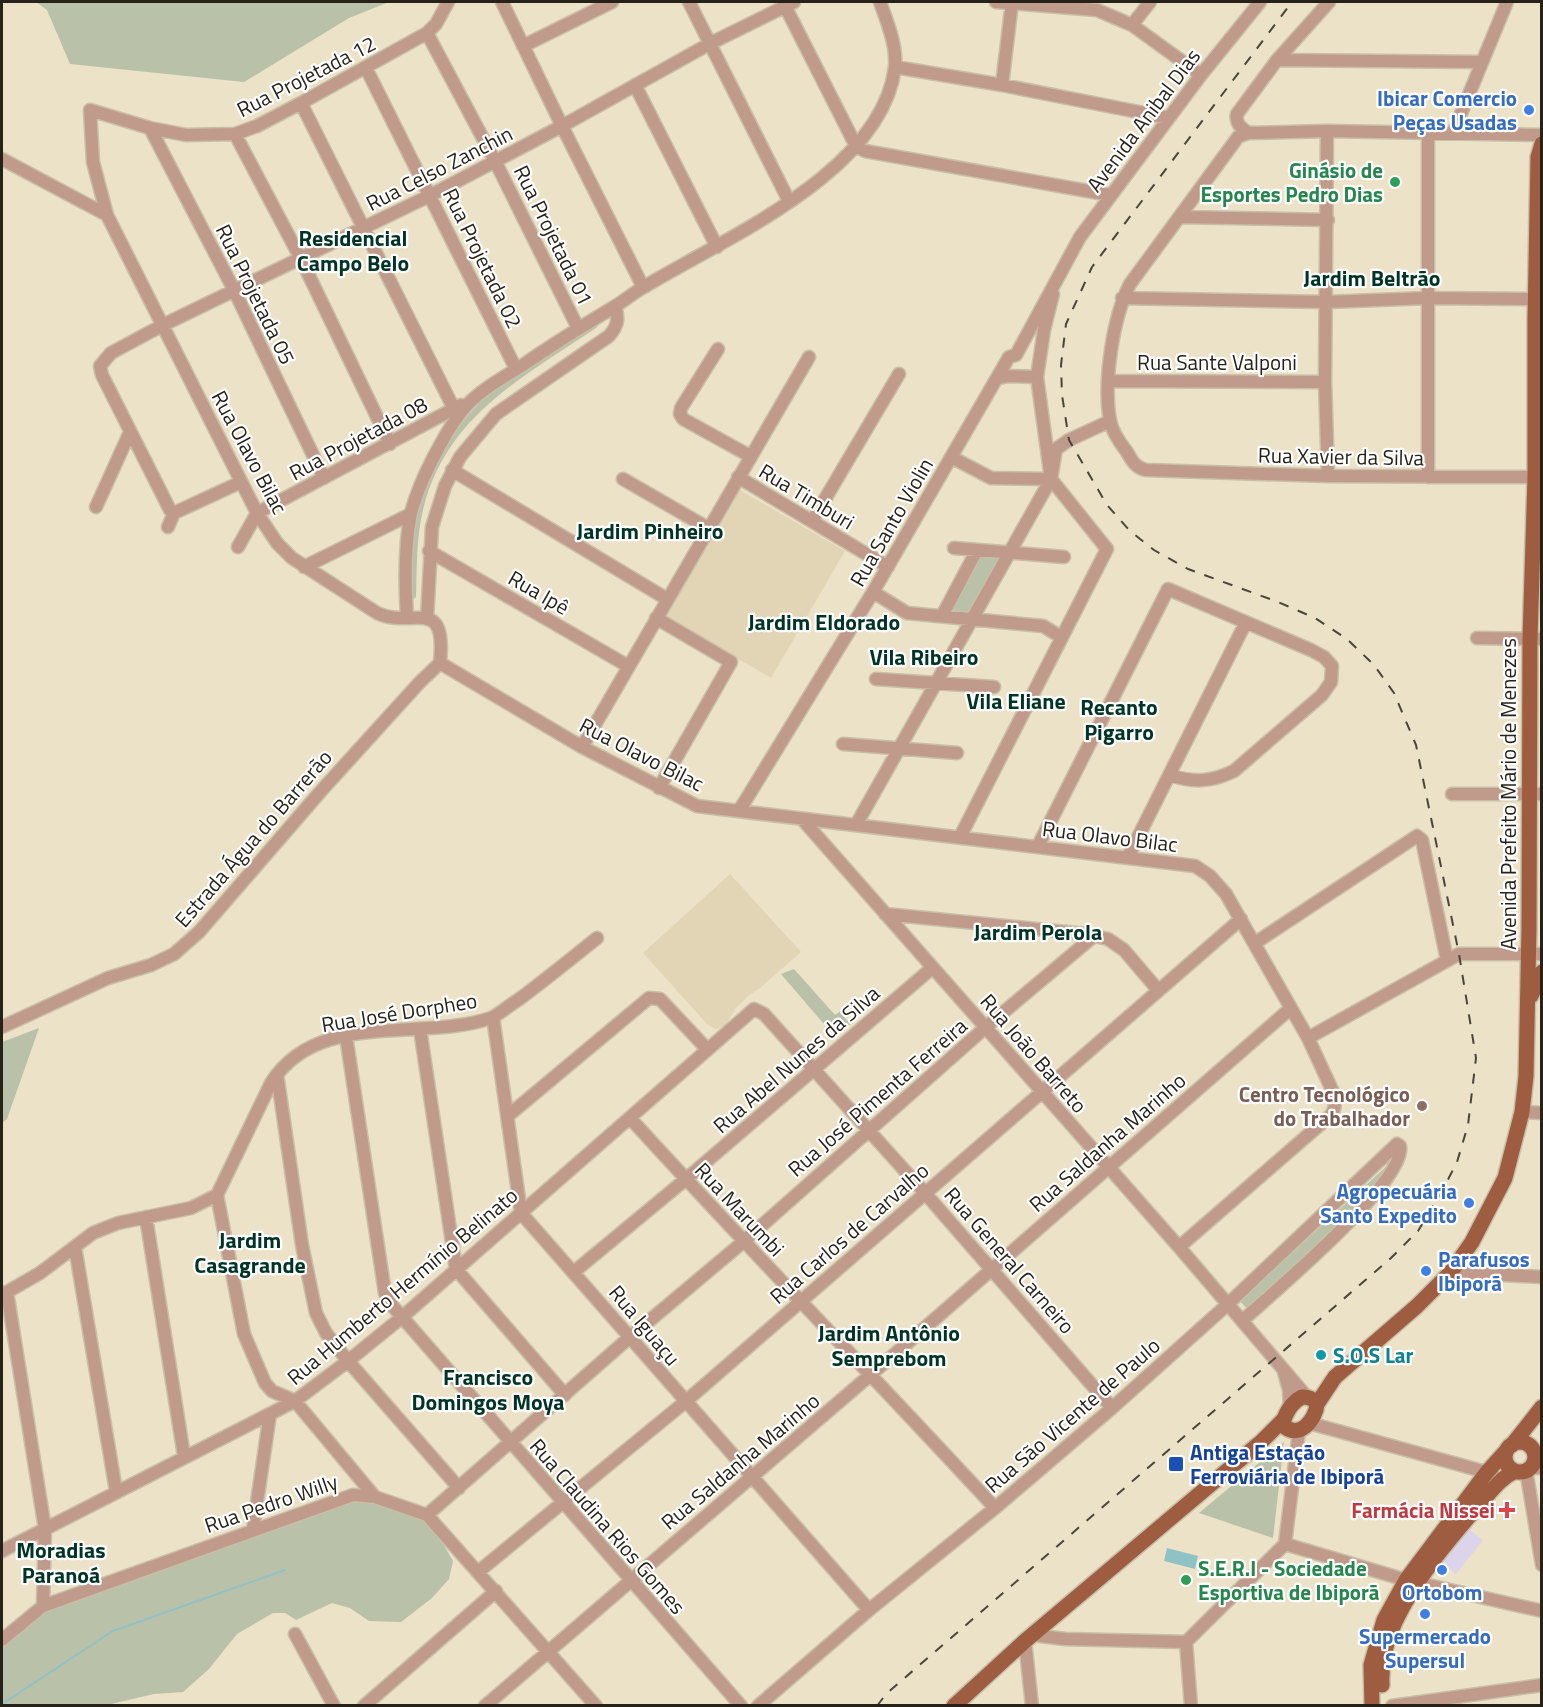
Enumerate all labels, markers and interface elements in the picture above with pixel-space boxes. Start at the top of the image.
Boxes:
street label: Rua Projetada 12 [231,27,381,125]
street label: Avenida Anibal Dias [1078,41,1208,199]
place label: Ibicar Comercio Peças Usadas [1377,82,1517,138]
marker: Ibicar Comercio Peças Usadas [1522,103,1536,117]
street label: Rua Celso Zanchin [360,117,518,219]
place label: Ginásio de Esportes Pedro Dias [1200,154,1383,210]
street label: Rua Projetada 01 [506,159,602,311]
marker: Ginásio de Esportes Pedro Dias [1388,175,1402,189]
street label: Rua Projetada 02 [435,182,531,334]
street label: Rua Projetada 05 [208,218,304,370]
district label: Residencial Campo Belo [297,221,409,280]
district label: Jardim Beltrão [1304,261,1440,295]
street label: Rua Sante Valponi [1137,346,1297,378]
street label: Rua Olavo Bilac [204,384,296,520]
street label: Rua Projetada 08 [283,388,433,488]
street label: Rua Xavier da Silva [1258,439,1425,473]
street label: Rua Santo Violin [841,452,941,592]
street label: Rua Timburi [753,455,861,537]
district label: Jardim Pinheiro [577,514,723,548]
street label: Rua Ipê [502,562,576,622]
district label: Jardim Eldorado [748,605,900,639]
street label: Avenida Prefeito Mário de Menezes [1492,638,1524,950]
district label: Vila Ribeiro [869,640,979,674]
district label: Vila Eliane [966,684,1066,718]
district label: Recanto Pigarro [1080,690,1158,749]
street label: Rua Olavo Bilac [574,709,710,799]
street label: Estrada Água do Barrerão [167,742,339,934]
street label: Rua Olavo Bilac [1041,812,1179,860]
district label: Jardim Perola [974,915,1102,949]
street label: Rua Abel Nunes da Silva [706,977,887,1141]
street label: Rua José Dorpheo [319,984,479,1040]
street label: Rua João Barreto [973,986,1095,1120]
street label: Rua José Pimenta Ferreira [780,1010,974,1184]
street label: Rua Saldanha Marinho [1021,1065,1193,1219]
place label: Centro Tecnológico do Trabalhador [1239,1078,1410,1134]
marker: Centro Tecnológico do Trabalhador [1415,1099,1429,1113]
street label: Rua Marumbi [688,1155,792,1263]
street label: Rua Carlos de Carvalho [762,1155,936,1311]
place label: Agropecuária Santo Expedito [1320,1175,1457,1231]
street label: Rua General Carneiro [937,1179,1083,1341]
street label: Rua Humberto Hermínio Belinato [279,1180,525,1392]
marker: Agropecuária Santo Expedito [1462,1196,1476,1210]
district label: Jardim Casagrande [194,1223,306,1282]
place label: Parafusos Ibiporã [1438,1243,1530,1299]
marker: Parafusos Ibiporã [1419,1264,1433,1278]
street label: Rua Iguaçu [602,1278,688,1372]
district label: Jardim Antônio Semprebom [818,1316,960,1375]
street label: Rua São Vicente de Paulo [977,1330,1167,1500]
place label: S.O.S Lar [1333,1339,1414,1371]
marker: S.O.S Lar [1314,1348,1328,1362]
district label: Francisco Domingos Moya [411,1360,565,1419]
street label: Rua Saldanha Marinho [654,1385,826,1537]
street label: Rua Claudina Rios Gomes [522,1431,694,1621]
place label: Antiga Estação Ferroviária de Ibiporã [1190,1436,1384,1492]
marker: Antiga Estação Ferroviária de Ibiporã [1167,1455,1185,1473]
street label: Rua Pedro Willy [200,1465,342,1541]
place label: Farmácia Nissei [1351,1494,1495,1526]
marker: Farmácia Nissei [1500,1503,1514,1517]
district label: Moradias Paranoá [16,1533,106,1592]
place label: S.E.R.I - Sociedade Esportiva de Ibiporã [1198,1552,1380,1608]
marker: Ortobom [1435,1563,1449,1577]
marker: S.E.R.I - Sociedade Esportiva de Ibiporã [1179,1573,1193,1587]
place label: Ortobom [1402,1576,1482,1608]
marker: Supermercado Supersul [1418,1607,1432,1621]
place label: Supermercado Supersul [1359,1620,1491,1676]

